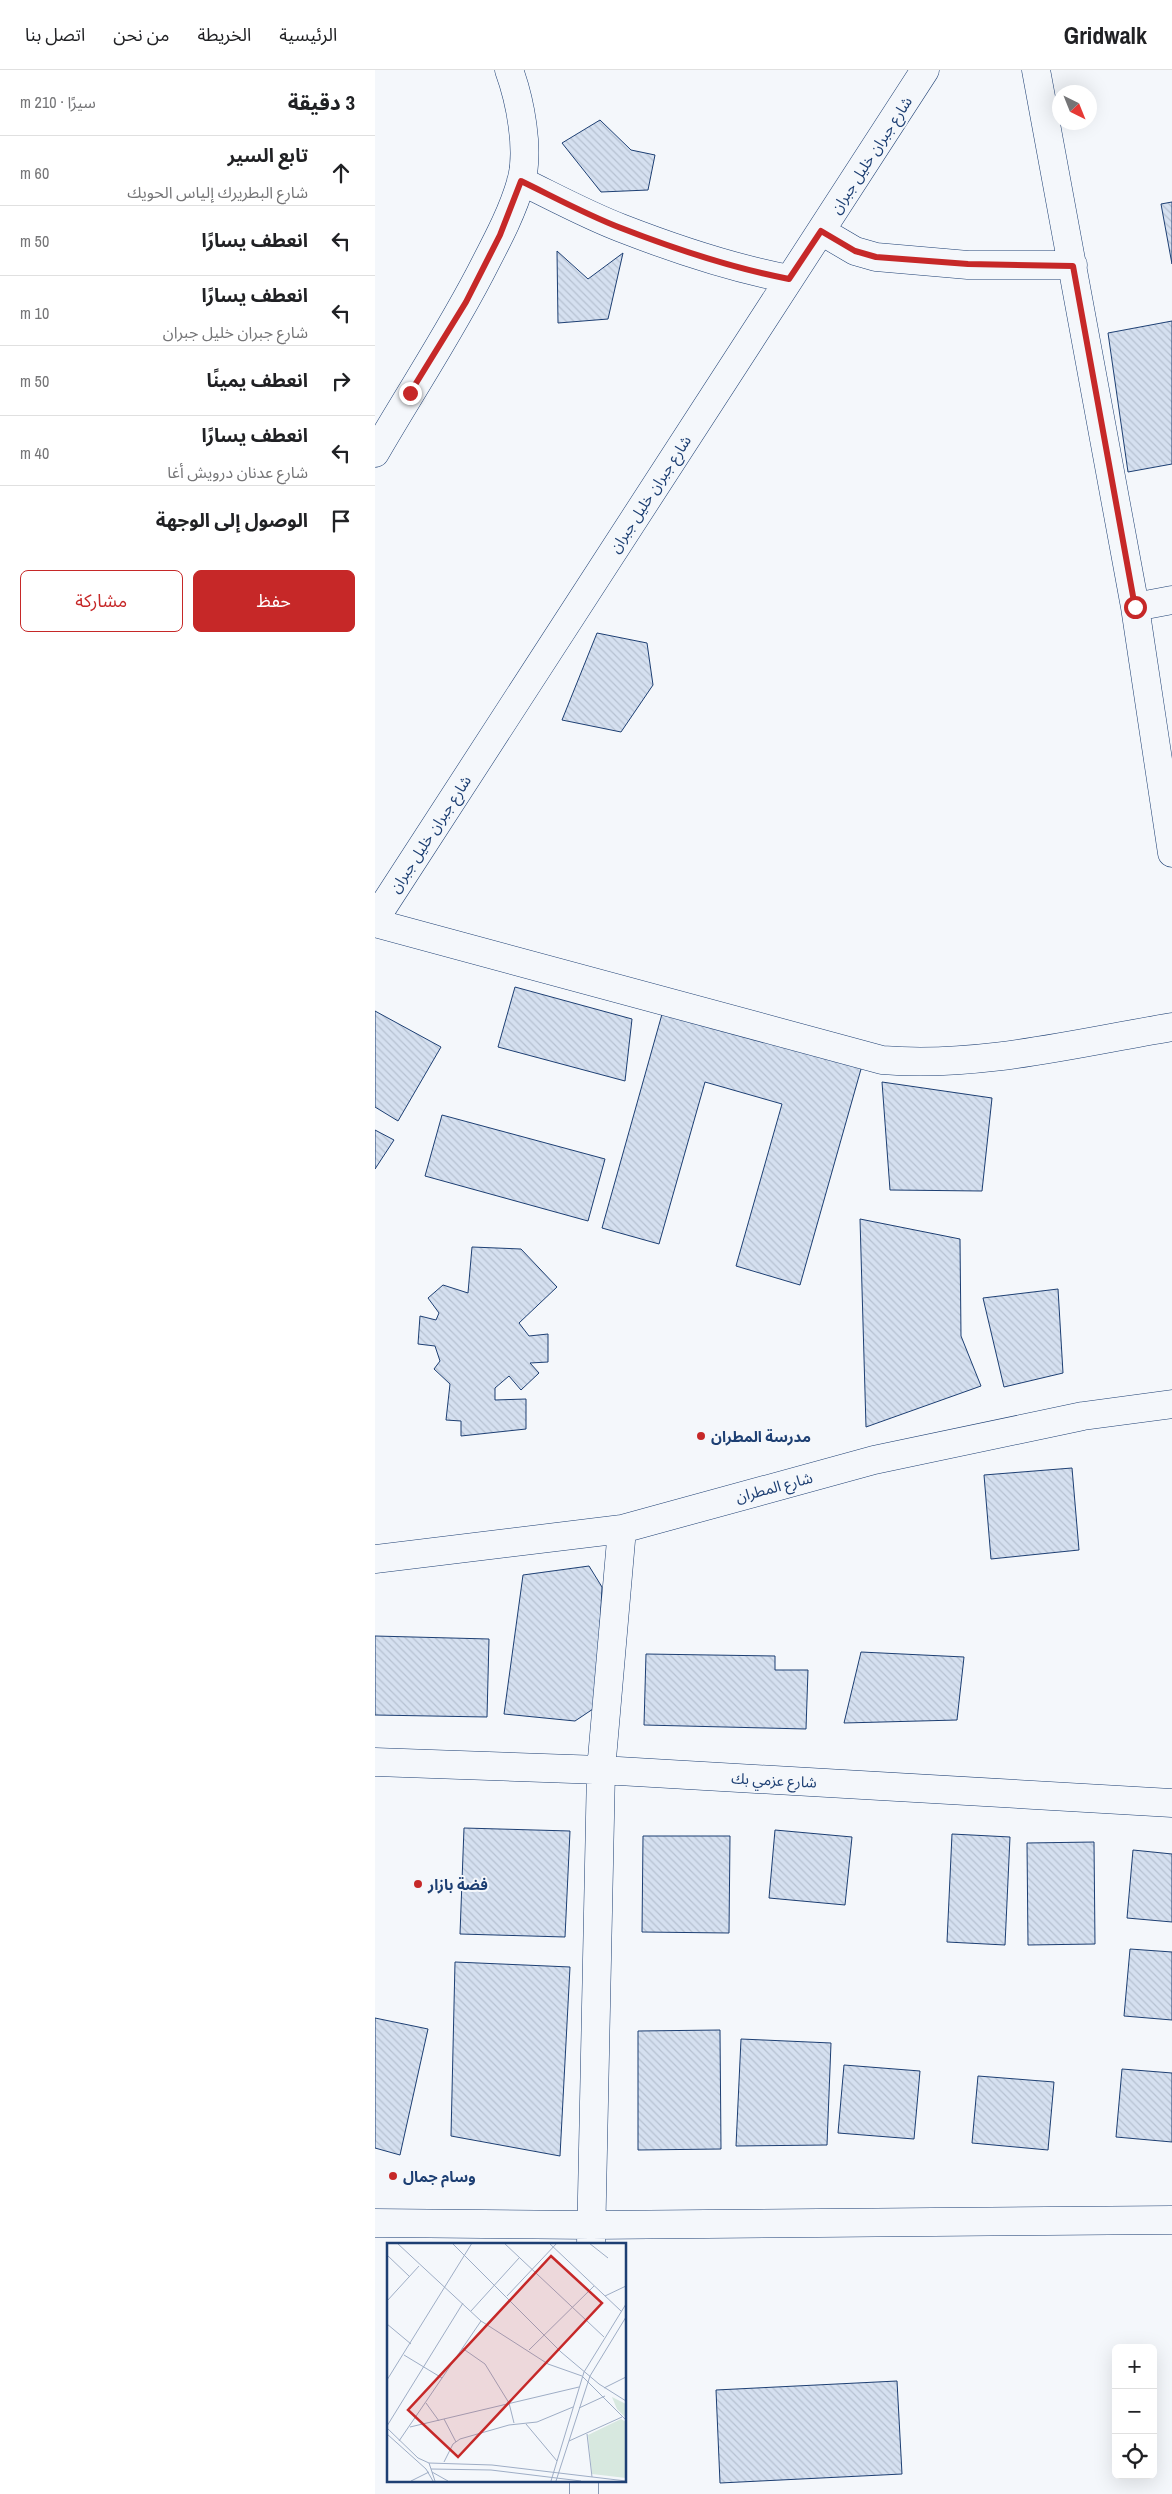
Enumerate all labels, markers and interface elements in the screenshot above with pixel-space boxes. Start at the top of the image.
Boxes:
text: Gridwalk [1064,19,1147,51]
text: اتصل بنا [25,22,85,47]
text: من نحن [113,22,169,47]
text: الخريطة [197,22,251,47]
text: الرئيسية [279,22,337,47]
north arrow [1052,85,1097,130]
text: 3 دقيقة [288,88,355,117]
text: سيرًا · 210 m [20,91,96,113]
street label: شارع جبران خليل جبران [825,92,919,219]
text: تابع السير [227,142,308,168]
icon: ahead [327,159,355,187]
text: 60 m [20,162,49,184]
text: شارع البطريرك إلياس الحويك [127,181,308,203]
text: انعطف يسارًا [202,227,308,253]
icon: left [327,227,355,255]
text: 50 m [20,230,49,252]
text: انعطف يسارًا [202,282,308,308]
icon: left [327,299,355,327]
text: 10 m [20,302,49,324]
text: شارع جبران خليل جبران [163,321,308,343]
text: انعطف يمينًا [207,367,308,393]
icon: right [327,367,355,395]
text: 50 m [20,370,49,392]
route end [399,382,422,405]
text: انعطف يسارًا [202,422,308,448]
street label: شارع جبران خليل جبران [604,431,698,558]
icon: left [327,439,355,467]
text: 40 m [20,442,49,464]
text: شارع عدنان درويش أغا [167,461,308,483]
text: الوصول إلى الوجهة [156,507,308,533]
icon: arrive [327,507,355,535]
button: مشاركة [20,570,183,632]
button: حفظ [193,570,355,632]
route start [1124,596,1147,619]
street label: شارع جبران خليل جبران [384,771,478,898]
place label: مدرسة المطران [711,1426,811,1447]
marker: مدرسة المطران [695,1430,707,1442]
street label: شارع المطران [733,1467,816,1509]
street label: شارع عزمي بك [731,1767,818,1795]
place label: فضة بازار [427,1874,488,1895]
marker: فضة بازار [412,1878,424,1890]
place label: وسام جمال [403,2166,476,2188]
marker: وسام جمال [387,2170,399,2182]
inset map [387,2243,626,2482]
map controls [1112,2344,1157,2479]
button: + [1112,2344,1157,2389]
button: − [1112,2389,1157,2434]
button: locate [1112,2434,1157,2479]

